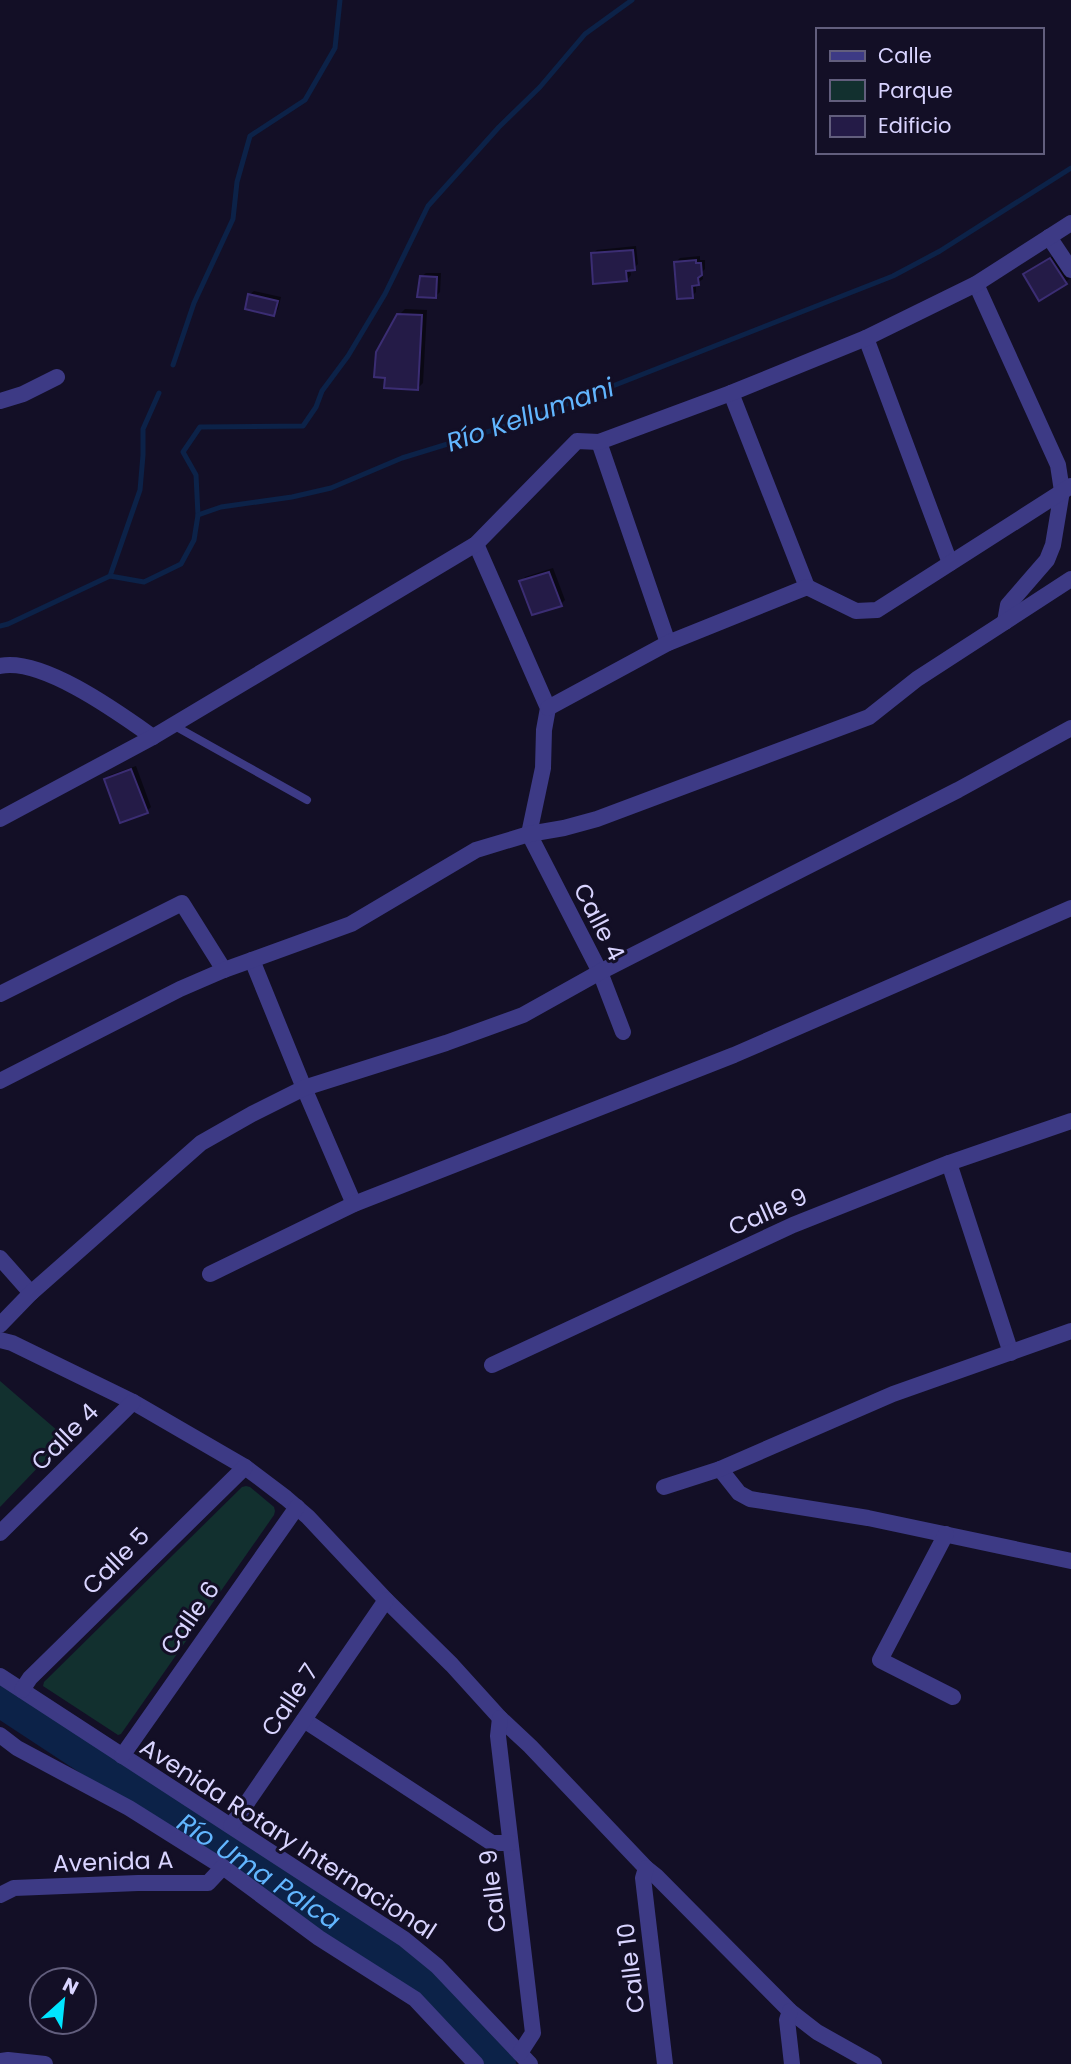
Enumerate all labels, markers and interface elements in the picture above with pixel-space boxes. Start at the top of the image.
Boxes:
legend [816,28,1043,154]
text: Calle [878,41,932,70]
text: Parque [878,76,953,105]
text: Edificio [878,111,952,140]
water label: Río Kellumani [441,369,619,461]
street label: Calle 4 [566,877,633,966]
street label: Calle 9 [723,1180,812,1243]
street label: Calle 4 [24,1396,106,1478]
street label: Calle 5 [75,1520,157,1602]
street label: Calle 6 [152,1574,227,1661]
street label: Calle 7 [253,1657,326,1743]
street label: Avenida Rotary Internacional [134,1730,443,1947]
water label: Río Uma Palca [170,1805,348,1938]
street label: Avenida A [52,1843,174,1880]
street label: Calle 9 [471,1848,514,1934]
street label: Calle 10 [609,1921,652,2015]
north arrow [28,1966,98,2036]
text: N [58,1971,83,2002]

